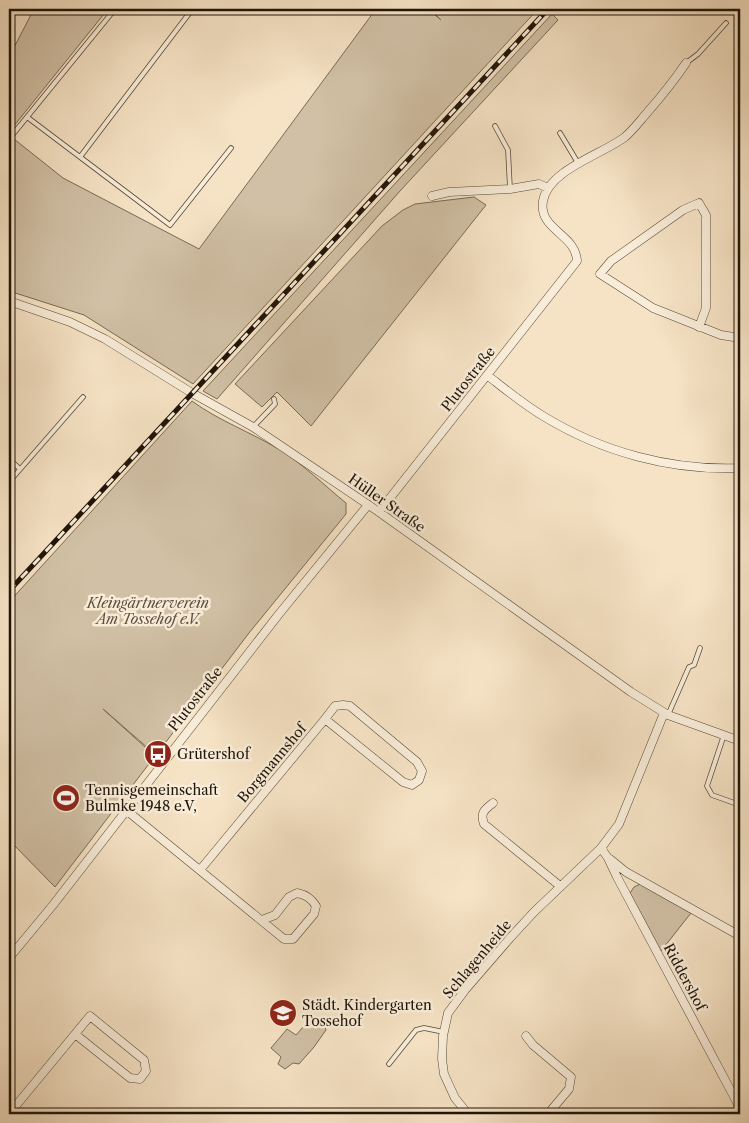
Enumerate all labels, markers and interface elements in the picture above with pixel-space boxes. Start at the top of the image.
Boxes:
street label: Plutostraße [437,343,499,415]
street label: Hüller Straße [345,470,429,536]
park label: Kleingärtnerverein Am Tossehof e.V. [86,594,209,628]
street label: Plutostraße [164,663,226,735]
street label: Borgmannshof [234,718,312,806]
bus stop icon: Grütershof [143,739,173,769]
place label: Grütershof [177,745,252,763]
place label: Tennisgemeinschaft Bulmke 1948 e.V, [85,781,219,815]
sports icon: Tennisgemeinschaft Bulmke 1948 e.V, [51,783,81,813]
street label: Schlagenheide [439,916,515,1002]
street label: Riddershof [660,940,711,1016]
place label: Städt. Kindergarten Tossehof [302,996,432,1030]
school or university icon: Städt. Kindergarten Tossehof [268,998,298,1028]

